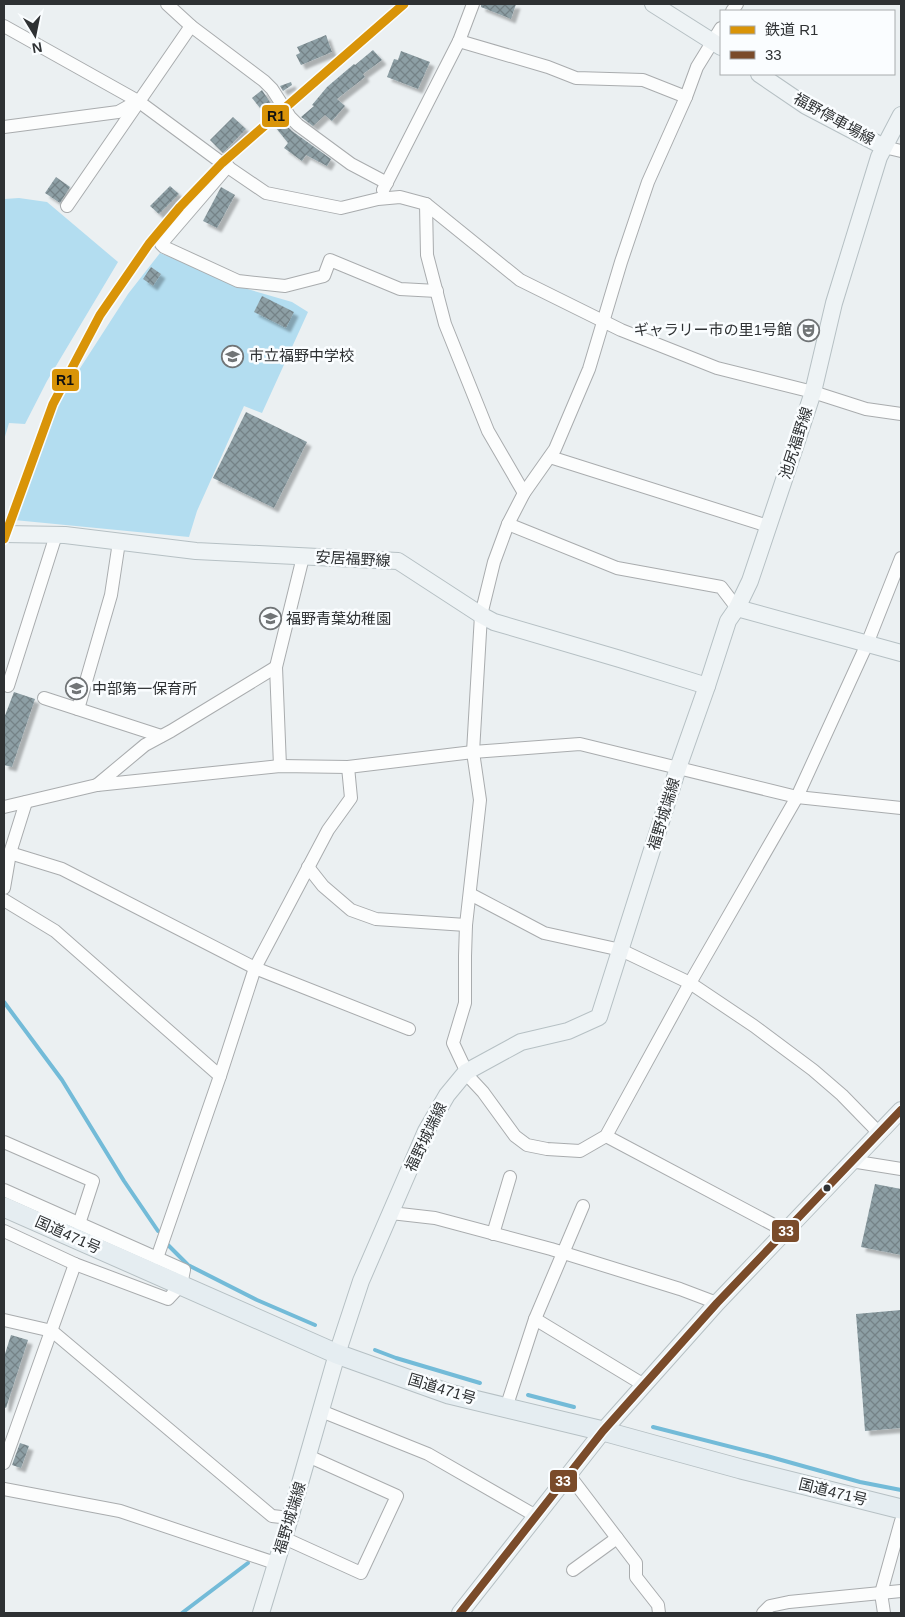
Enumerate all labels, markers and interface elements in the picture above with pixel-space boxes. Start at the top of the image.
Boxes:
north arrow [10,10,60,60]
legend [720,10,895,75]
text: 鉄道 R1 [765,21,818,38]
text: N [31,39,44,57]
text: 33 [765,46,782,63]
street label: 福野停車場線 [791,89,878,148]
line badge: R1 [261,104,290,128]
text: R1 [267,108,285,124]
theatre icon: ギャラリー市の里1号館 [796,318,820,342]
place label: ギャラリー市の里1号館 [634,321,792,338]
school or university icon: 市立福野中学校 [221,344,245,368]
place label: 市立福野中学校 [249,347,354,364]
line badge: R1 [51,368,80,392]
text: R1 [56,372,74,388]
street label: 池尻福野線 [776,405,815,481]
street label: 安居福野線 [315,548,391,569]
school or university icon: 福野青葉幼稚園 [258,607,282,631]
place label: 福野青葉幼稚園 [286,610,391,627]
school or university icon: 中部第一保育所 [64,677,88,701]
place label: 中部第一保育所 [92,680,197,697]
street label: 福野城端線 [644,775,683,852]
street label: 福野城端線 [401,1099,450,1174]
unlabelled marker [822,1183,832,1193]
street label: 国道471号 [33,1213,104,1257]
line badge: 33 [771,1219,800,1243]
text: 33 [778,1223,794,1239]
street label: 国道471号 [406,1370,478,1407]
line badge: 33 [549,1469,578,1493]
text: 33 [555,1473,571,1489]
street label: 国道471号 [797,1475,869,1508]
street label: 福野城端線 [270,1479,309,1556]

